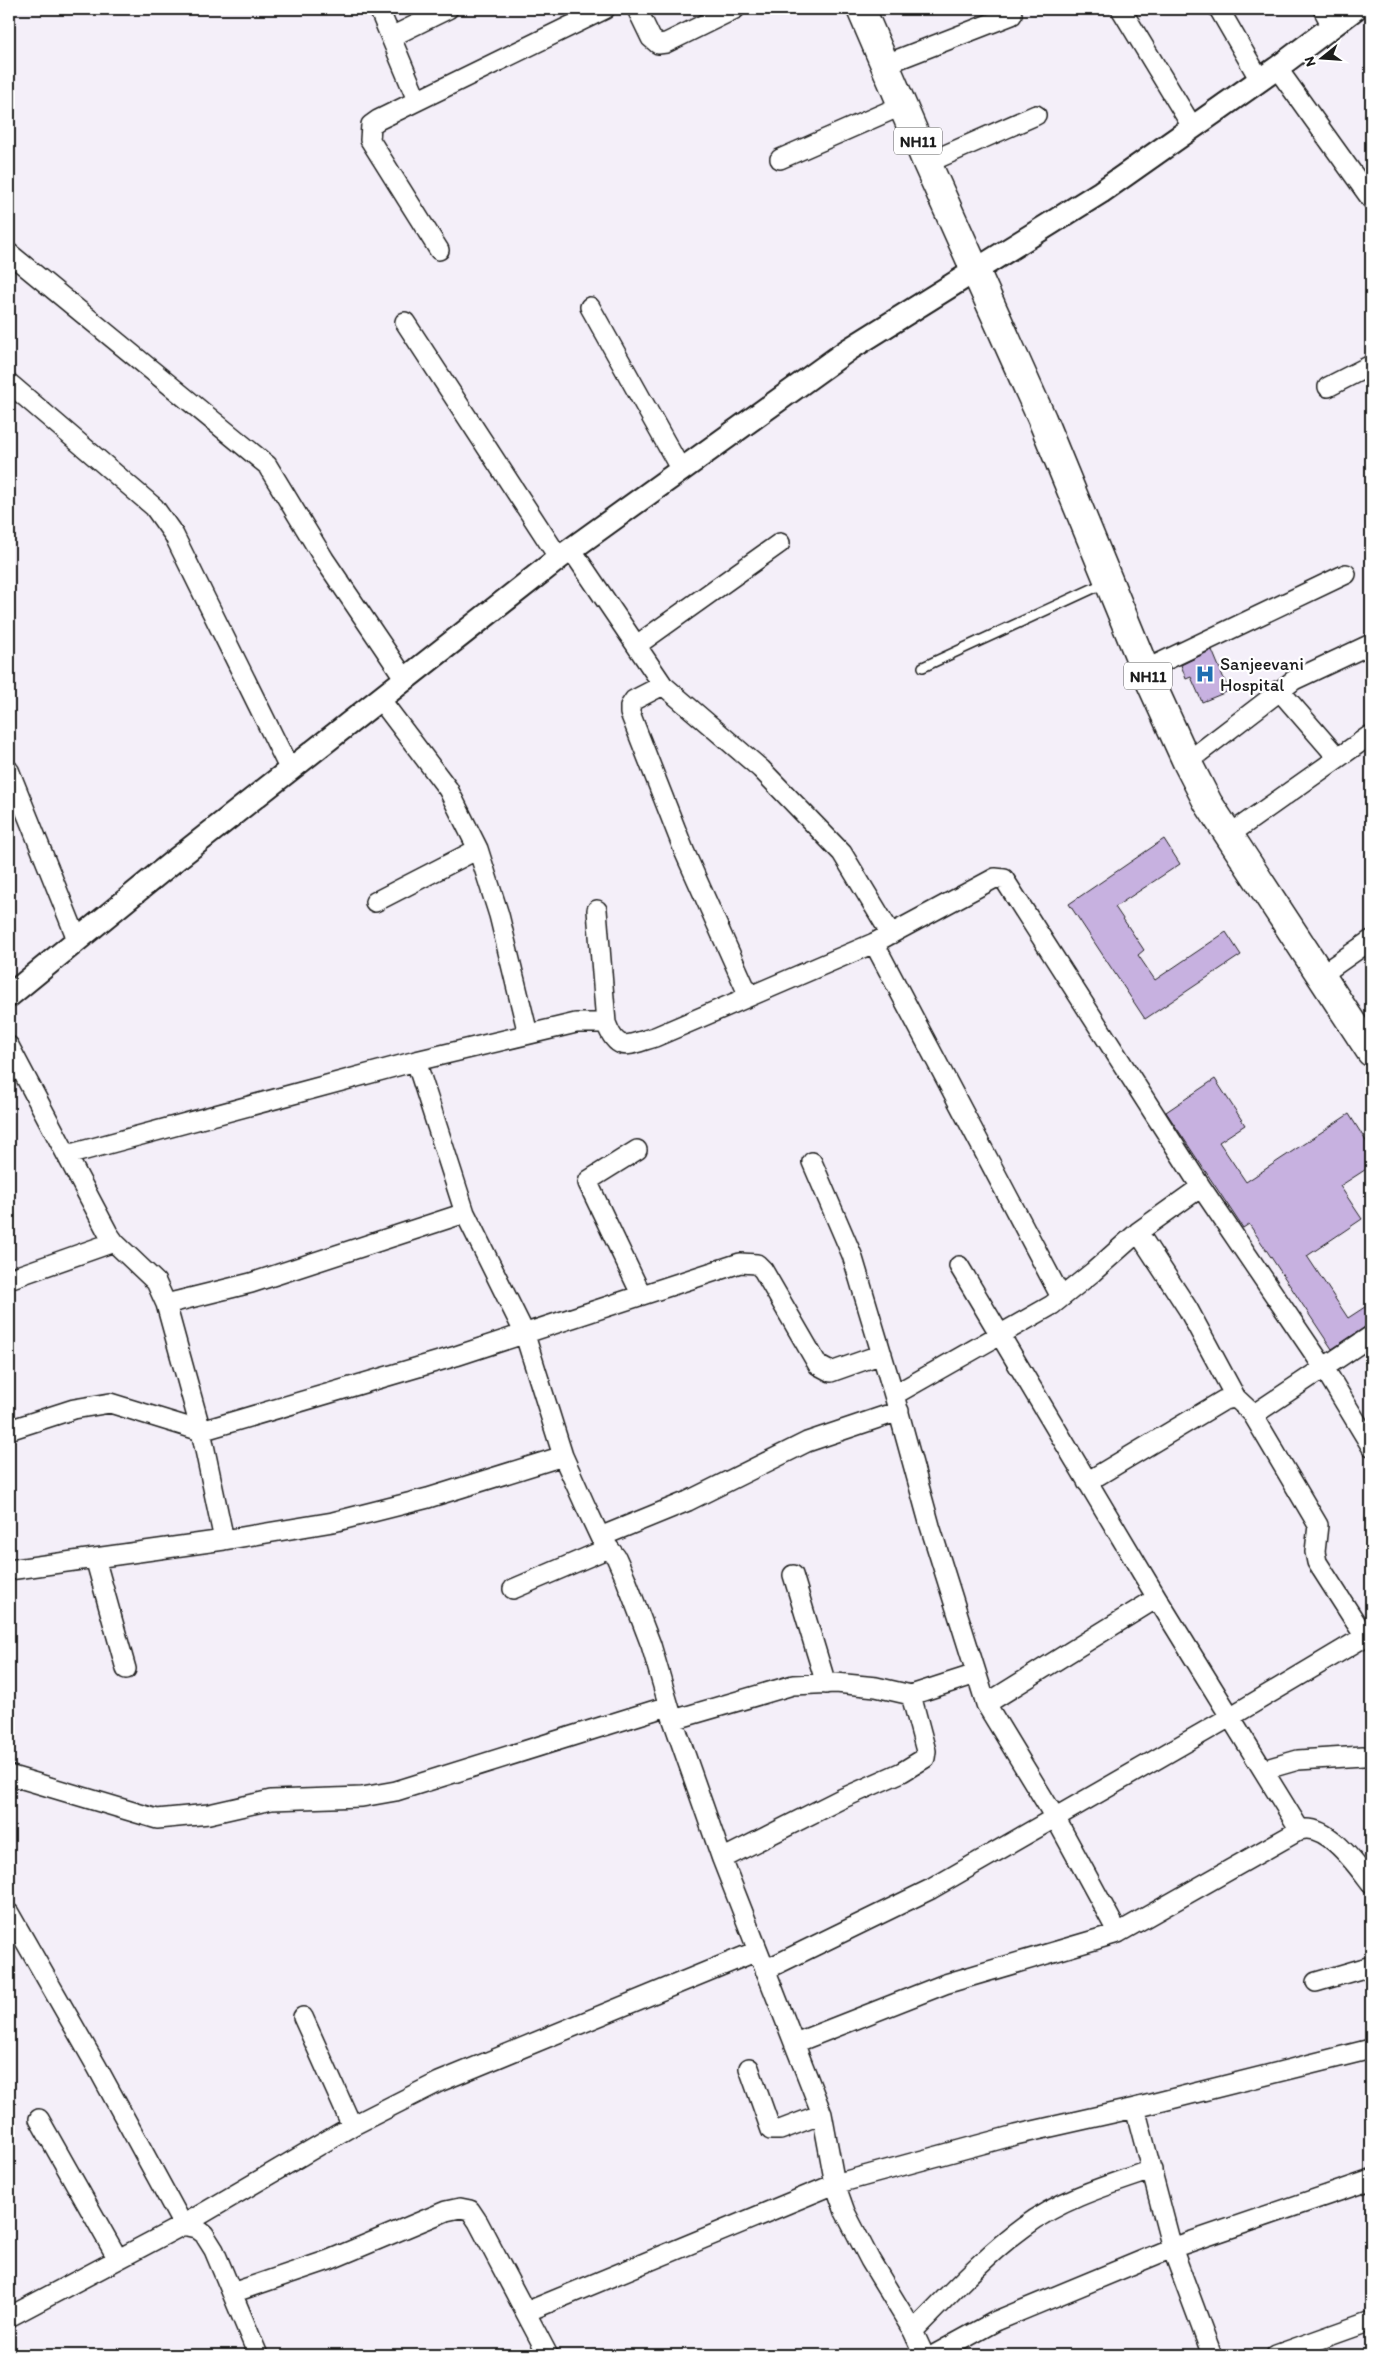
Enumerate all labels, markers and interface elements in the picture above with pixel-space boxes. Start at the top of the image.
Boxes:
north arrow [1298,32,1348,82]
text: N [1301,55,1320,69]
road number: NH11 [894,128,942,154]
place label: Sanjeevani Hospital [1220,653,1304,696]
road number: NH11 [1124,662,1172,689]
hospital icon: Sanjeevani Hospital [1194,663,1216,685]

